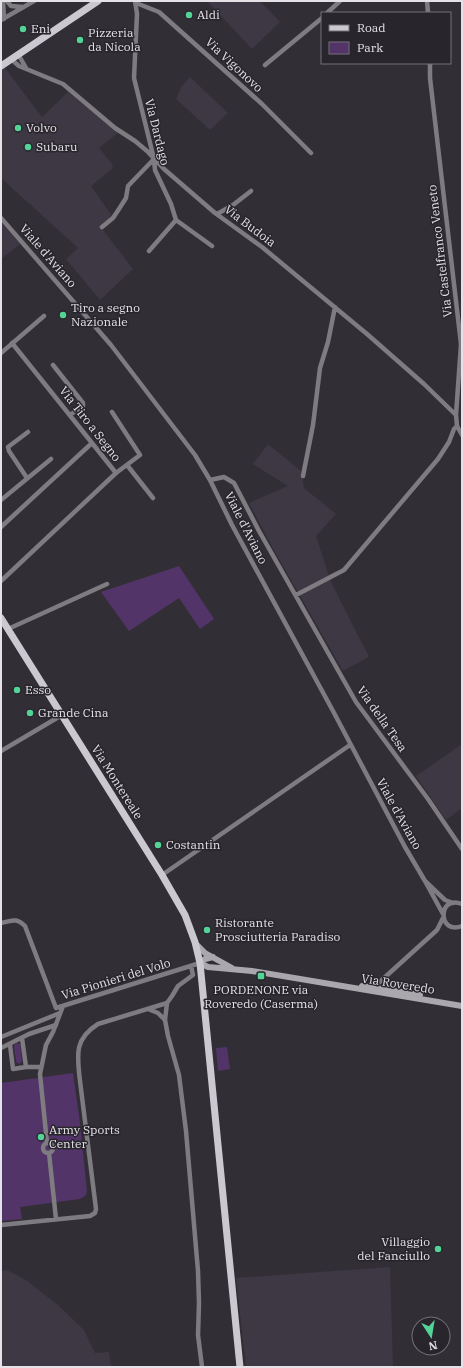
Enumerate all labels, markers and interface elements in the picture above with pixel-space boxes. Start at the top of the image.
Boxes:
place label: Aldi [197,7,220,22]
marker: Aldi [184,10,194,20]
legend [321,12,451,64]
text: Road [357,20,386,35]
place label: Eni [31,21,50,36]
marker: Eni [18,24,28,34]
place label: Pizzeria da Nicola [88,25,141,54]
street label: Via Vigonovo [203,34,266,95]
marker: Pizzeria da Nicola [75,35,85,45]
text: Park [357,40,383,55]
street label: Via Dardago [142,97,173,167]
place label: Volvo [26,120,57,135]
marker: Volvo [13,123,23,133]
place label: Subaru [36,139,78,154]
marker: Subaru [23,142,33,152]
street label: Via Castelfranco Veneto [424,184,455,318]
street label: Via Budoia [222,201,279,250]
street label: Viale d'Aviano [17,221,80,291]
place label: Tiro a segno Nazionale [71,300,140,329]
marker: Tiro a segno Nazionale [58,310,68,320]
street label: Via Tiro a Segno [56,383,124,464]
street label: Viale d'Aviano [222,489,271,567]
place label: Esso [25,682,51,697]
street label: Via della Tesa [354,683,411,755]
marker: Esso [12,685,22,695]
place label: Grande Cina [38,705,109,720]
marker: Grande Cina [25,708,35,718]
street label: Via Montereale [89,742,146,822]
street label: Viale d'Aviano [374,776,425,852]
place label: Costantin [166,837,221,852]
marker: Costantin [153,840,163,850]
place label: Ristorante Prosciutteria Paradiso [215,915,341,944]
marker: Ristorante Prosciutteria Paradiso [202,925,212,935]
street label: Via Pionieri del Volo [60,955,172,1002]
street label: Via Roveredo [360,970,436,997]
marker: PORDENONE via Roveredo (Caserma) [256,971,266,981]
place label: PORDENONE via Roveredo (Caserma) [204,982,318,1011]
place label: Army Sports Center [49,1122,120,1151]
marker: Army Sports Center [36,1132,46,1142]
place label: Villaggio del Fanciullo [357,1234,430,1263]
marker: Villaggio del Fanciullo [433,1244,443,1254]
north arrow [411,1316,451,1356]
text: N [427,1338,439,1354]

